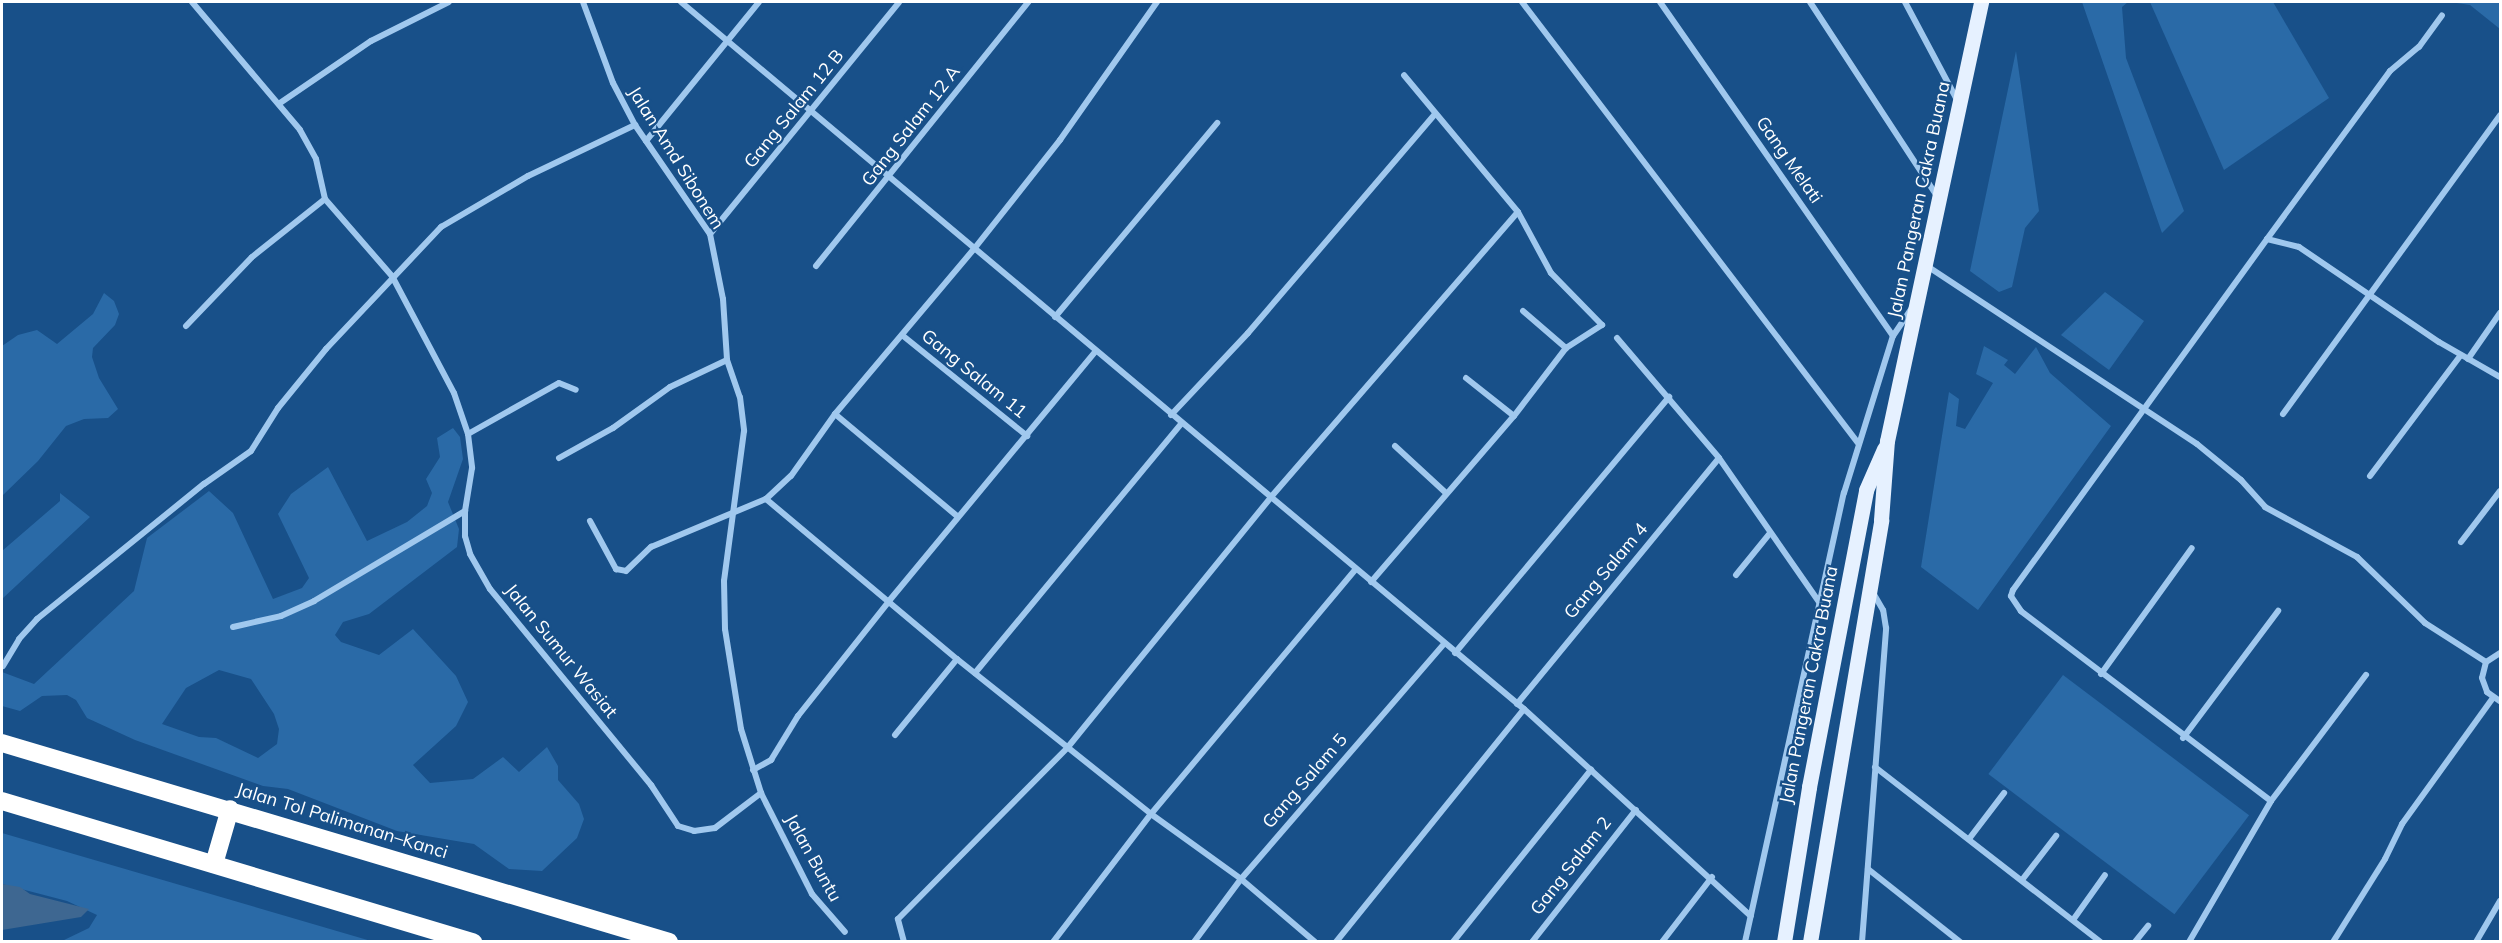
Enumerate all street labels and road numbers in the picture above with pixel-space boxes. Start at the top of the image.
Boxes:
street label: Gang Salam 12 B [740,45,848,173]
street label: Gang Salam 12 A [857,61,965,191]
street label: Jalan Pangeran Cakra Buana [1883,80,1955,320]
street label: Jalan Amd Sibonem [623,83,729,233]
street label: Gang Melati [1751,112,1827,208]
street label: Gang Salam 11 [917,325,1031,423]
street label: Gang Salam 4 [1560,519,1652,623]
street label: Jalan Pangeran Cakra Buana [1775,564,1843,806]
street label: Jalan Sumur Wasiat [500,580,622,722]
street label: Gang Salam 5 [1258,729,1352,833]
street label: Jalan Tol Palimanan–Kanci [234,779,450,863]
street label: Jalan Buntu [780,810,846,906]
street label: Gang Salam 2 [1526,813,1616,919]

